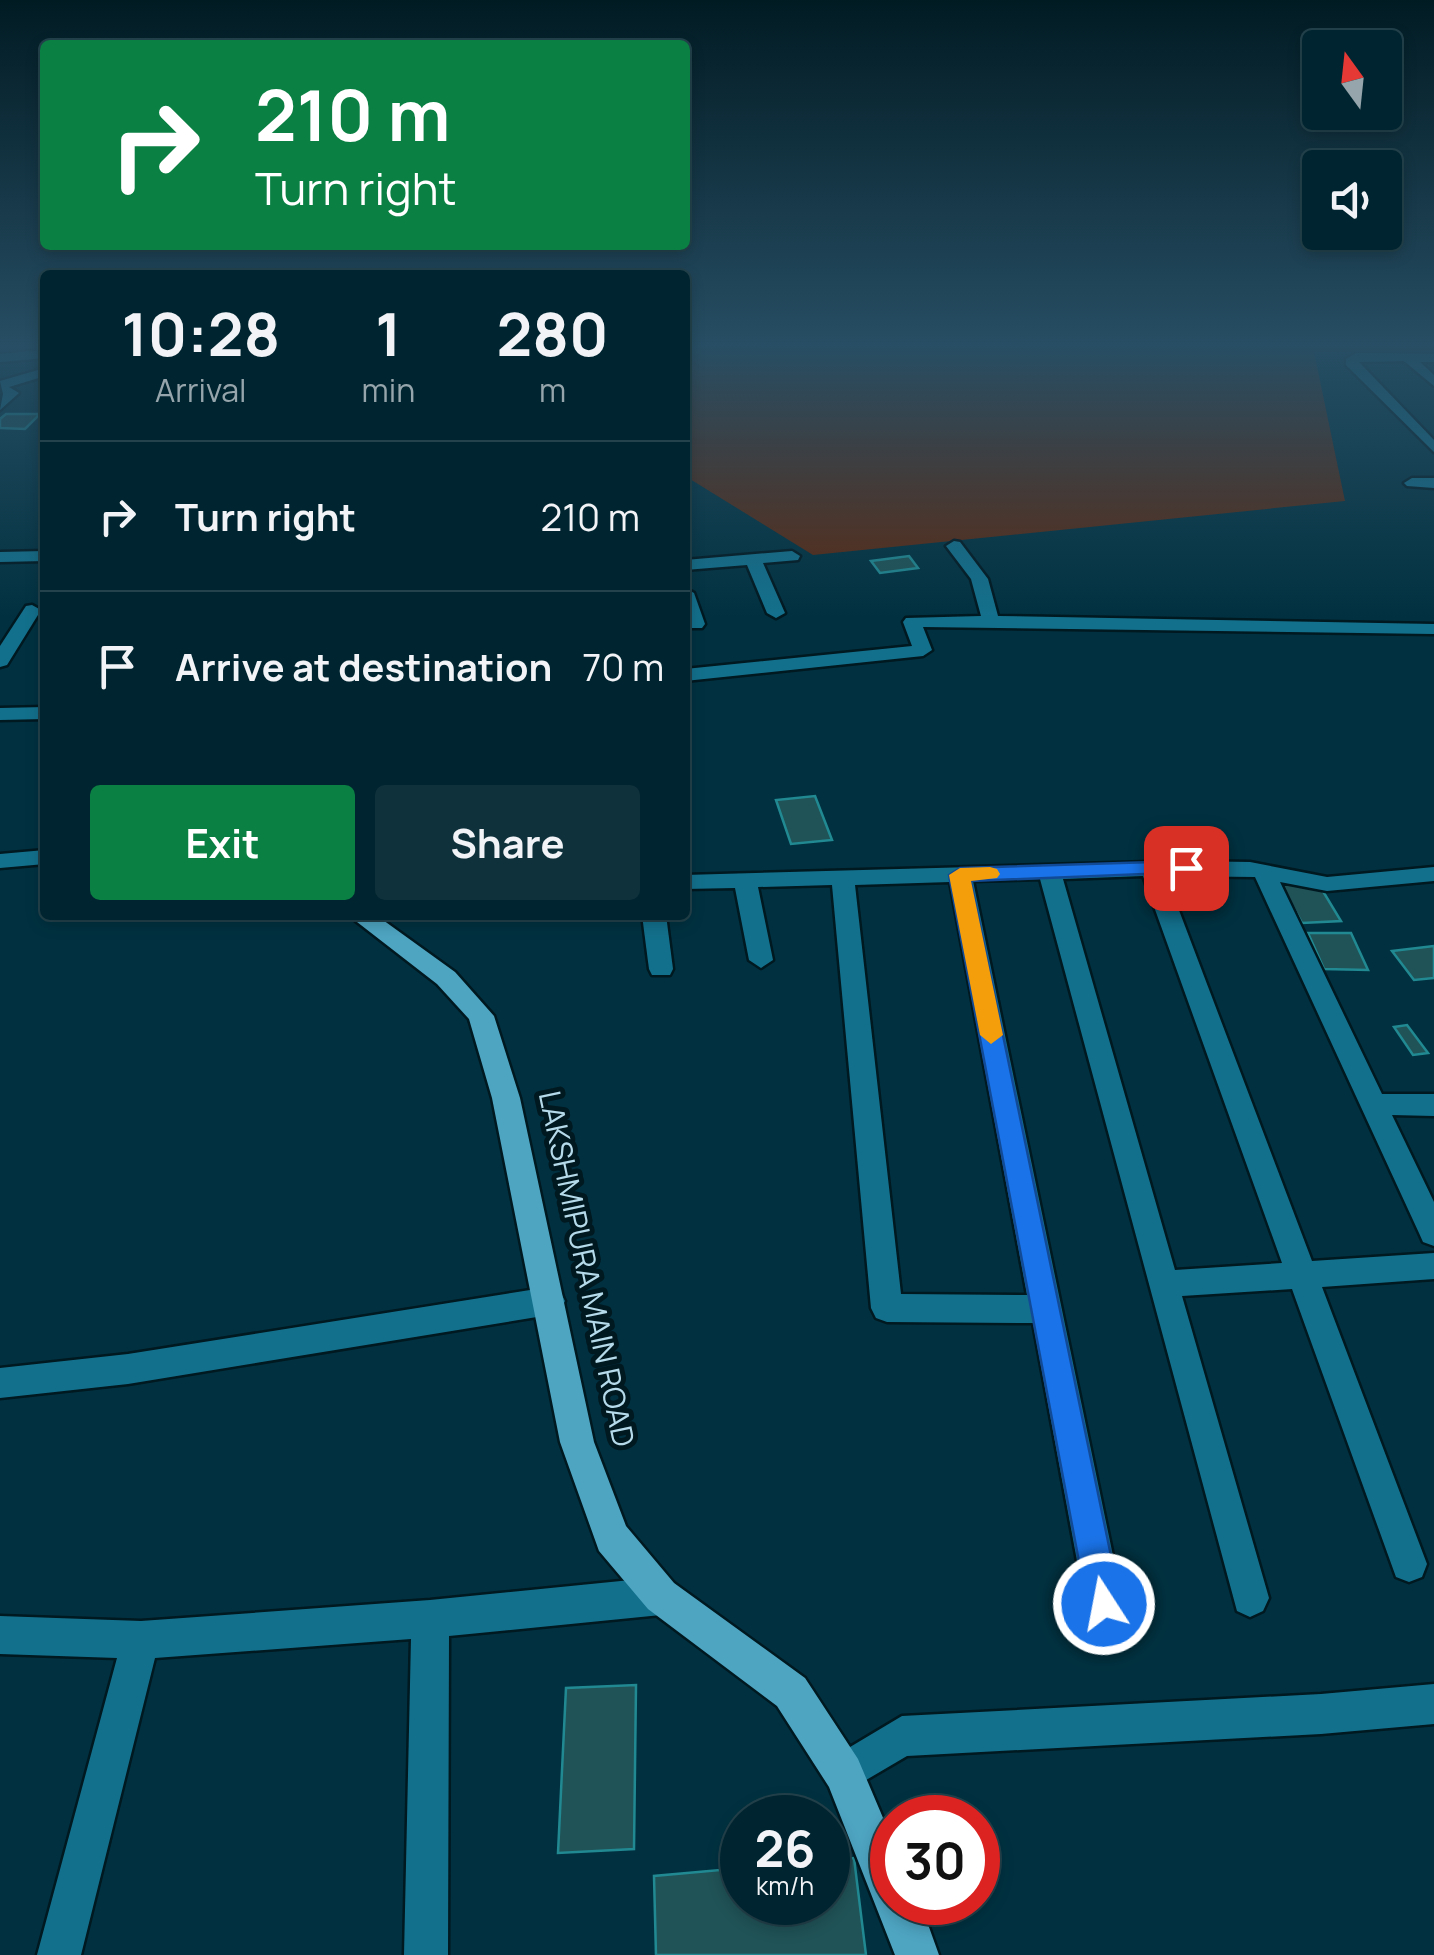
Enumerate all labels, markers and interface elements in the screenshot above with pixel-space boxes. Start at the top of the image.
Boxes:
north arrow [1302,30,1402,130]
map controls [1302,30,1402,250]
text: 210 m [255,66,450,162]
icon: right [90,80,220,210]
button: sound [1302,150,1402,250]
text: Turn right [255,157,456,219]
text: 10:28 [121,292,280,374]
text: 1 [375,292,402,374]
text: 280 [497,292,609,374]
text: Arrival [155,368,246,412]
text: min [362,368,415,412]
text: m [539,368,566,412]
icon: right [90,489,145,544]
text: Turn right [175,490,356,542]
text: 210 m [541,490,640,542]
icon: arrive [90,639,145,694]
text: Arrive at destination [175,640,552,692]
text: 70 m [582,640,664,692]
button: Exit [90,785,355,900]
button: Share [375,785,640,900]
pin [1144,826,1229,911]
icon: arrive [1159,841,1214,896]
street label: LAKSHMIPURA MAIN ROAD [530,1087,645,1450]
position arrow [1052,1552,1156,1656]
speed limit sign: 30 [870,1795,1000,1925]
text: 26 [755,1814,815,1882]
text: km/h [756,1868,814,1903]

